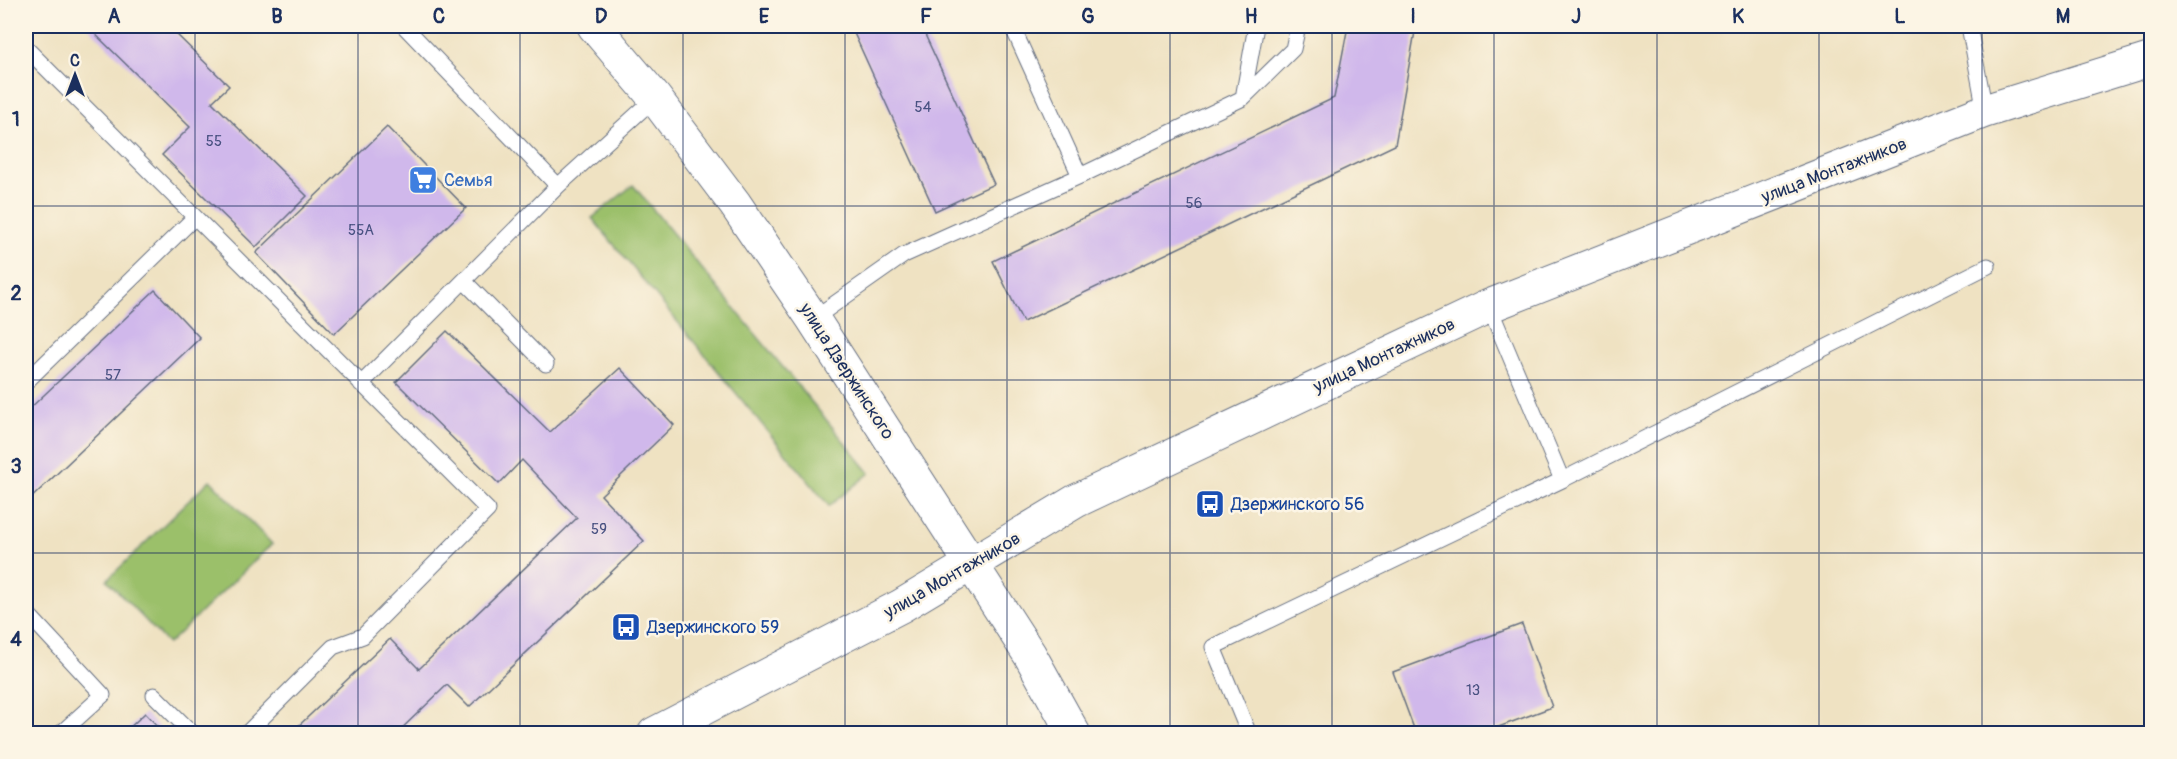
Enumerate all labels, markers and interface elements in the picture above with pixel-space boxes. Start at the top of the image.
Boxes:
text: A [108,4,121,29]
text: B [271,4,283,29]
text: C [433,4,445,29]
text: D [595,4,608,29]
text: E [759,4,770,29]
text: F [920,4,932,29]
text: G [1081,4,1095,29]
text: H [1245,4,1258,29]
text: I [1410,4,1416,29]
text: J [1571,4,1581,29]
text: K [1732,4,1744,29]
text: L [1894,4,1906,29]
text: M [2056,4,2070,29]
north arrow [45,45,105,105]
text: С [70,51,80,71]
house number: 54 [915,98,932,117]
text: 1 [12,107,20,132]
house number: 55 [206,132,222,151]
street label: улица Монтажников [1757,132,1910,209]
supermarket icon: Семья [407,164,439,196]
place label: Семья [444,169,493,192]
house number: 56 [1186,194,1202,213]
house number: 55А [348,221,374,240]
text: 2 [10,281,22,306]
street label: улица Дзержинского [793,298,899,444]
street label: улица Монтажников [1309,312,1459,399]
house number: 57 [105,366,121,385]
text: 3 [10,454,22,479]
bus stop icon: Дзержинского 56 [1194,488,1226,520]
place label: Дзержинского 56 [1230,493,1364,516]
house number: 59 [591,520,607,539]
street label: улица Монтажников [879,527,1025,624]
bus stop icon: Дзержинского 59 [610,611,642,643]
place label: Дзержинского 59 [646,616,779,639]
text: 4 [10,627,22,652]
house number: 13 [1466,681,1480,700]

